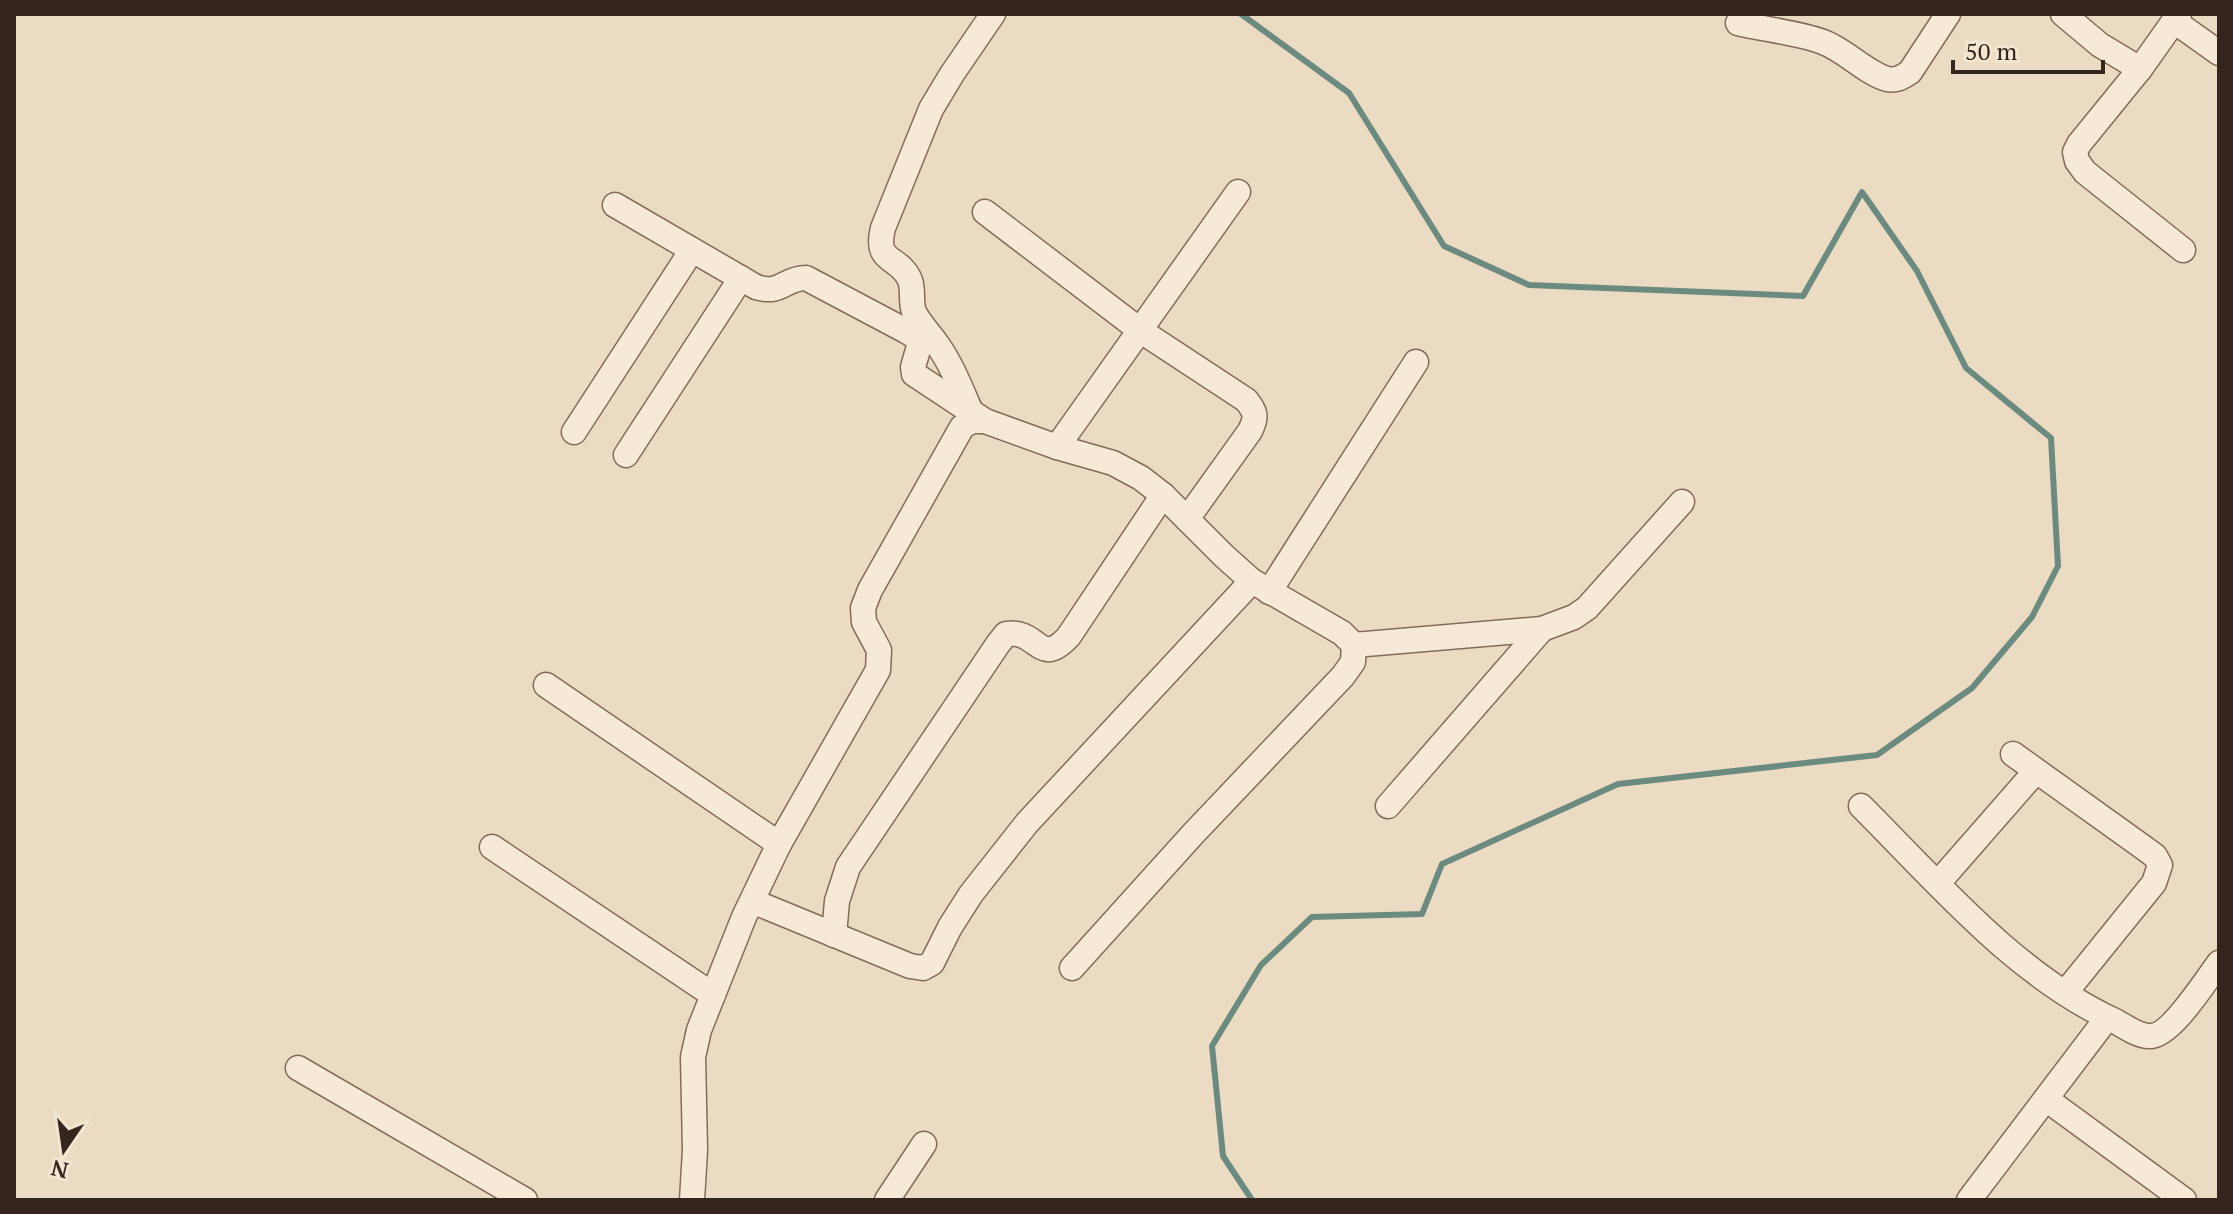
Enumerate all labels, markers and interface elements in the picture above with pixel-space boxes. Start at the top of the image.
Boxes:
scale bar [1953,24,2103,74]
text: 50 m [1965,35,2017,67]
north arrow [24,1110,104,1190]
text: N [48,1154,71,1186]

